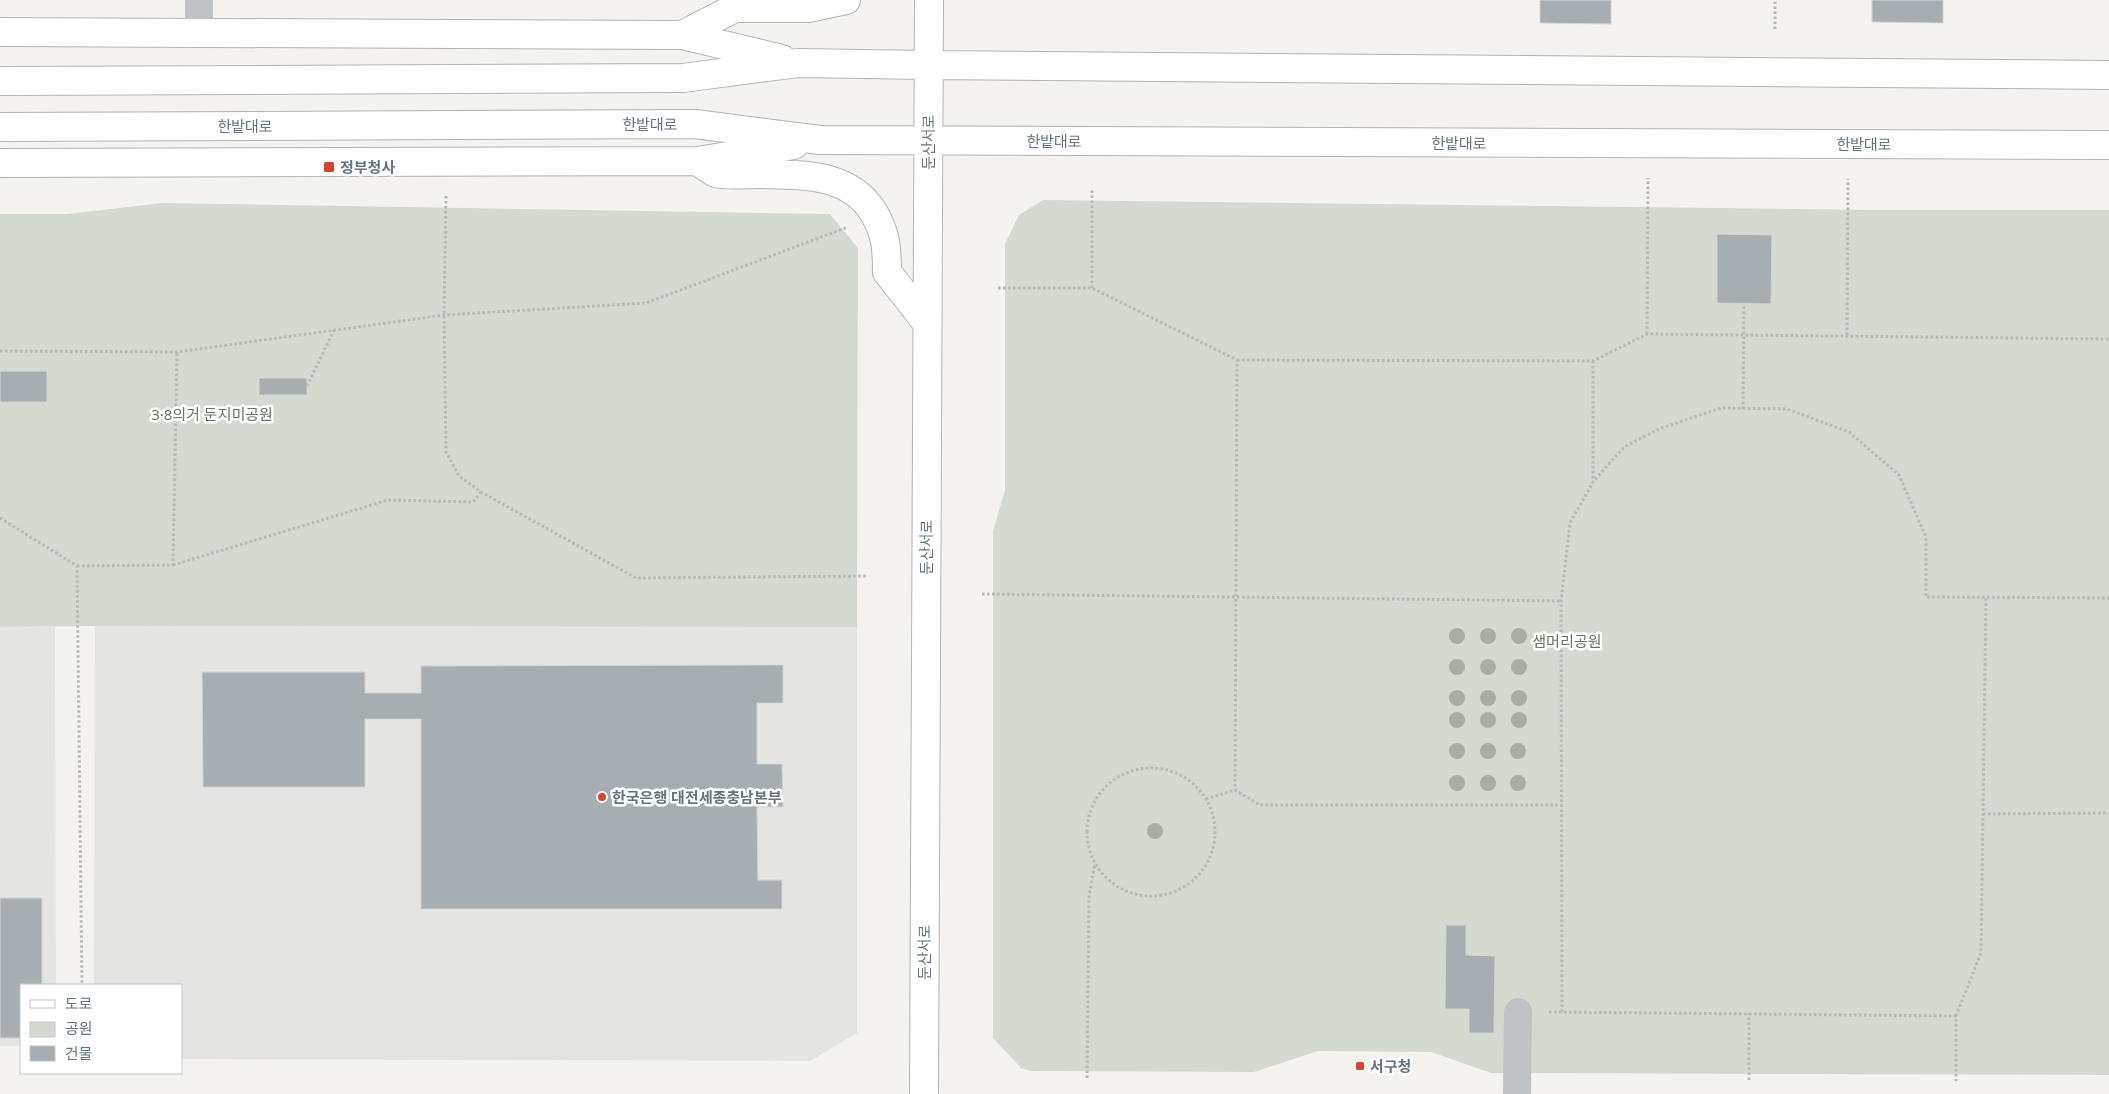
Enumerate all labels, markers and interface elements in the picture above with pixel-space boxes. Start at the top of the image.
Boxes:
street label: 한밭대로 [622,114,678,134]
street label: 둔산서로 [918,114,938,170]
street label: 한밭대로 [217,116,273,136]
street label: 한밭대로 [1026,131,1082,151]
street label: 한밭대로 [1431,133,1487,153]
street label: 한밭대로 [1836,134,1892,154]
place label: 정부청사 [340,157,395,177]
marker: 정부청사 [322,160,336,174]
park label: 3·8의거 둔지미공원 [151,404,273,424]
street label: 둔산서로 [916,519,936,575]
park label: 샘머리공원 [1532,631,1602,651]
place label: 한국은행 대전세종충남본부 [612,787,782,807]
marker: 한국은행 대전세종충남본부 [596,791,608,803]
street label: 둔산서로 [914,924,934,980]
legend [20,984,182,1074]
text: 도로 [65,993,93,1013]
text: 공원 [65,1018,93,1038]
text: 건물 [65,1043,93,1063]
place label: 서구청 [1370,1056,1411,1076]
marker: 서구청 [1354,1060,1366,1072]

